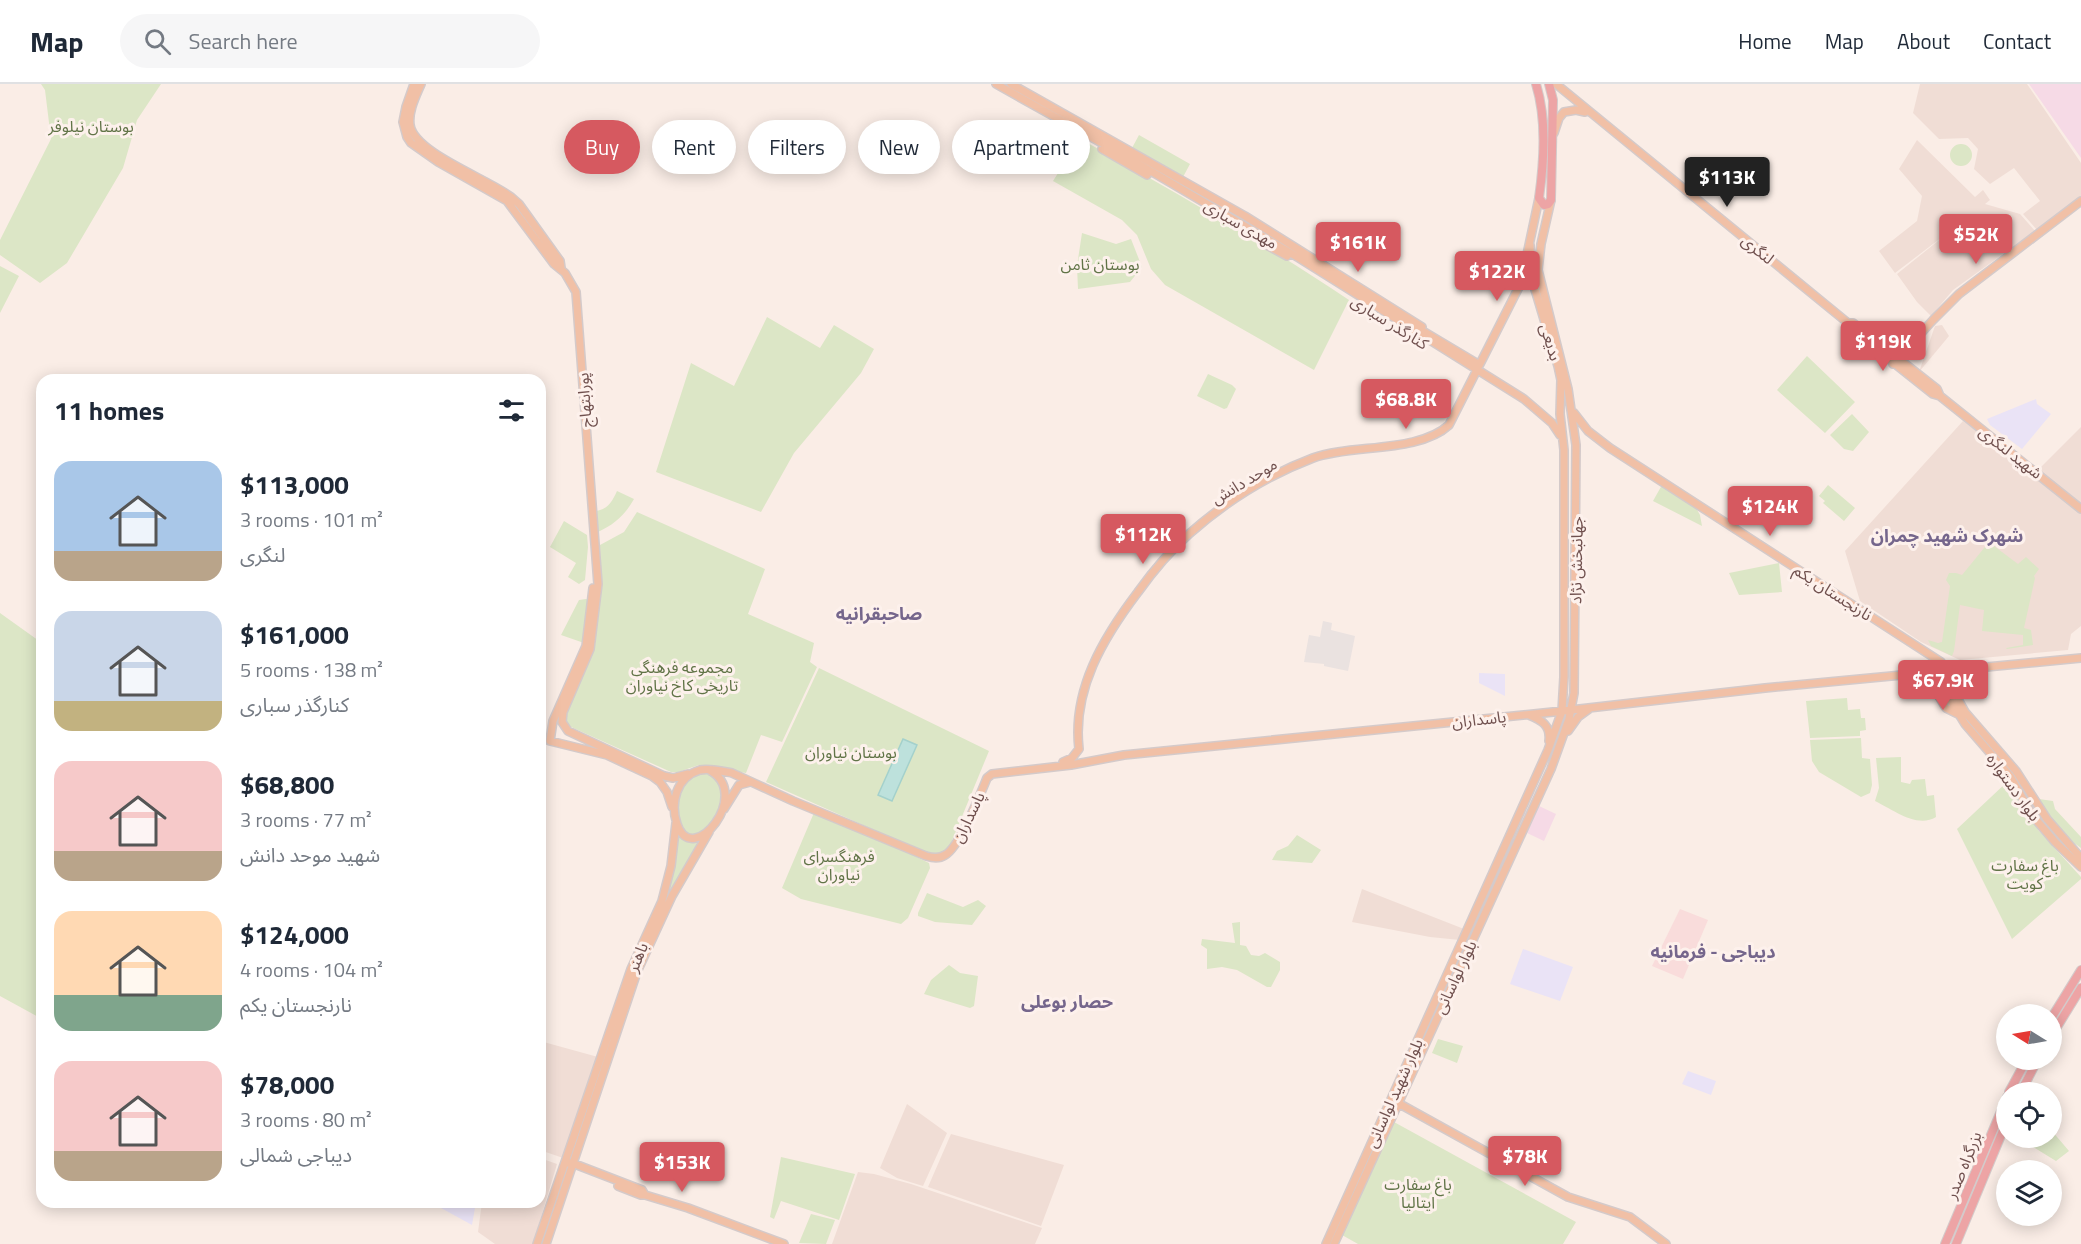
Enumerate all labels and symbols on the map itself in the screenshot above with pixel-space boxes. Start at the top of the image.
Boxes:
park label: بوستان نیلوفر [47,114,134,138]
pin: $113K [1685,157,1769,208]
street label: مهدی سباری [1200,193,1282,255]
pin: $52K [1940,214,2012,265]
pin: $161K [1316,222,1400,273]
street label: لنگری [1736,228,1780,270]
pin: $122K [1455,251,1539,302]
park label: بوستان ثامن [1060,252,1140,276]
street label: کنارگذر سباری [1347,289,1434,355]
street label: بدیعی [1534,320,1568,364]
pin: $119K [1841,321,1925,372]
street label: پورابتهاج [570,372,599,428]
pin: $68.8K [1357,379,1455,430]
street label: شهید لنگری [1974,419,2048,485]
street label: موحد دانش [1206,452,1282,510]
pin: $124K [1728,486,1812,537]
pin: $112K [1101,514,1185,565]
street label: جهانبخش نژاد [1563,516,1589,604]
district label: شهرک شهید چمران [1871,522,2023,549]
street label: نارنجستان یکم [1788,558,1877,627]
district label: صاحبقرانیه [836,600,922,627]
park label: مجموعه فرهنگی تاریخی کاخ نیاوران [626,655,739,698]
pin: $67.9K [1894,660,1992,711]
street label: پاسداران [1451,704,1507,734]
park label: بوستان نیاوران [805,740,897,764]
street label: بلوار دستواره [1981,748,2047,826]
street label: پاسداران [945,787,991,847]
park label: فرهنگسرای نیاوران [803,844,875,886]
park label: باغ سفارت کویت [1991,853,2059,895]
street label: بلوار لواسانی [1428,936,1482,1018]
district label: دیباجی - فرمانیه [1650,938,1776,965]
street label: باهنر [620,939,654,976]
district label: حصار بوعلی [1021,988,1113,1015]
north arrow [1996,1004,2062,1070]
street label: بلوار شهید لواسانی [1359,1035,1429,1151]
street label: بزرگراه صدر [1938,1128,1987,1203]
pin: $78K [1489,1136,1561,1187]
pin: $153K [640,1142,724,1193]
park label: باغ سفارت ایتالیا [1384,1172,1452,1214]

